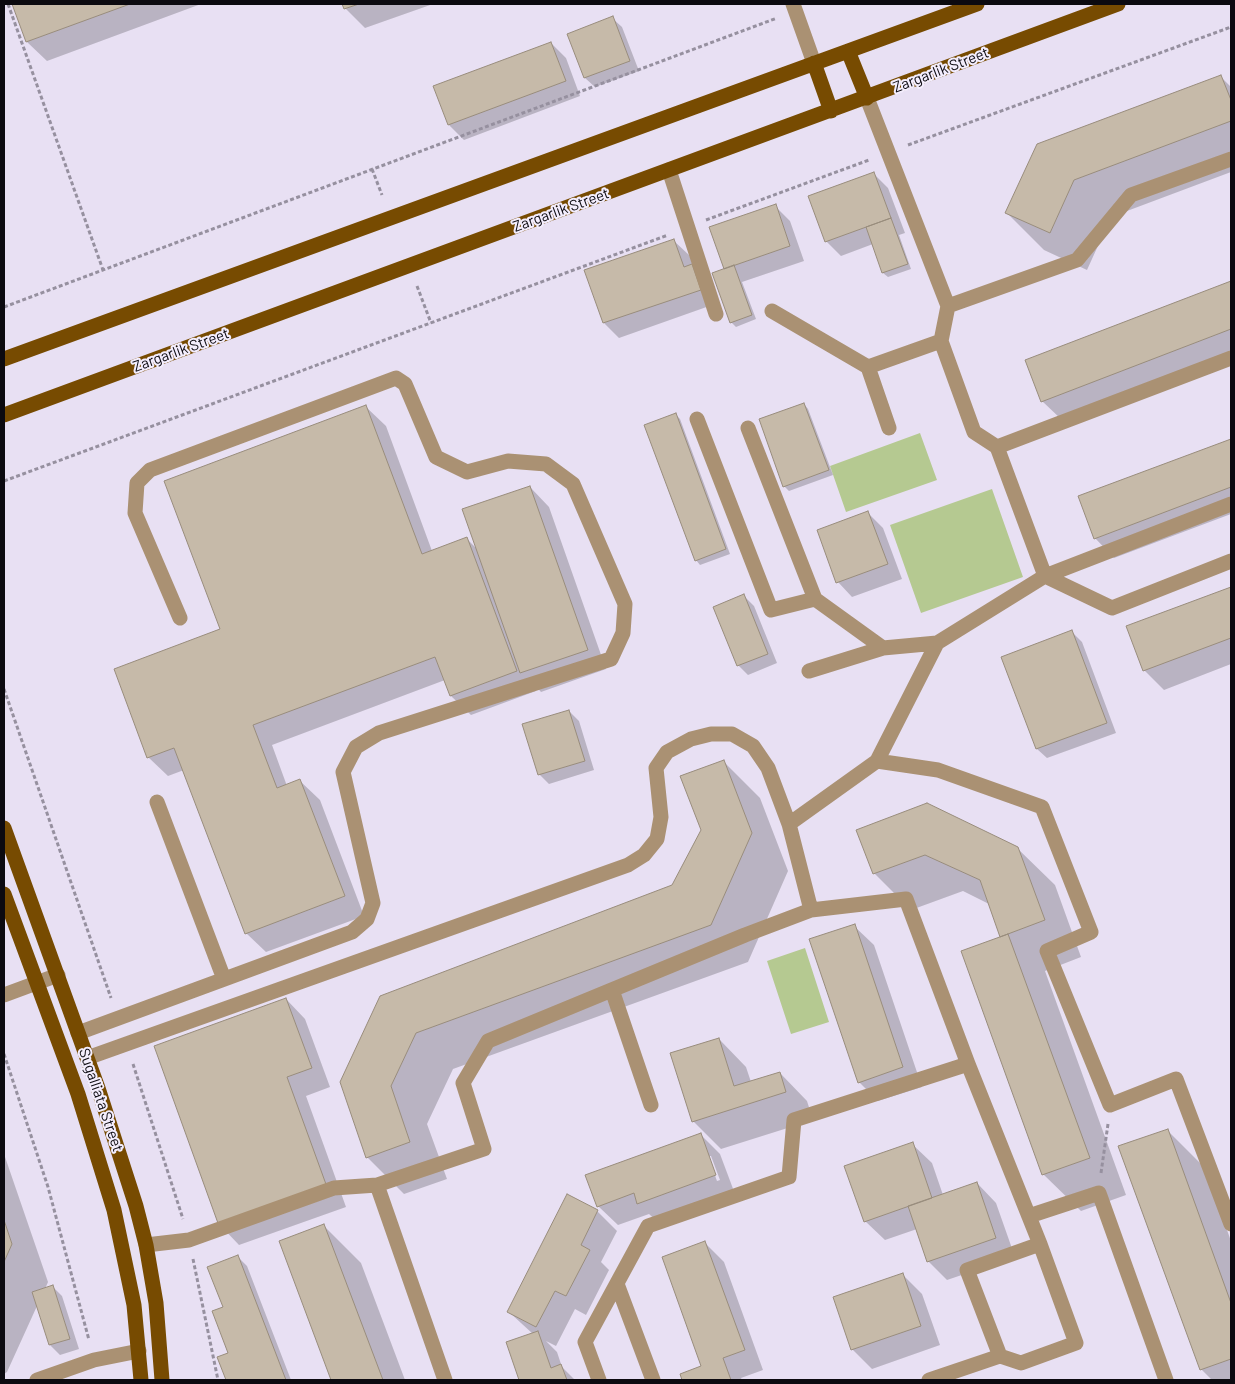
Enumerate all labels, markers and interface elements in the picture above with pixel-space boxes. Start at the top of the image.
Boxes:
street label: Zargarlik Street [891,43,991,97]
street label: Zargarlik Street [510,184,612,236]
street label: Zargarlik Street [130,324,232,376]
street label: Sugalliata Street [75,1046,127,1154]

